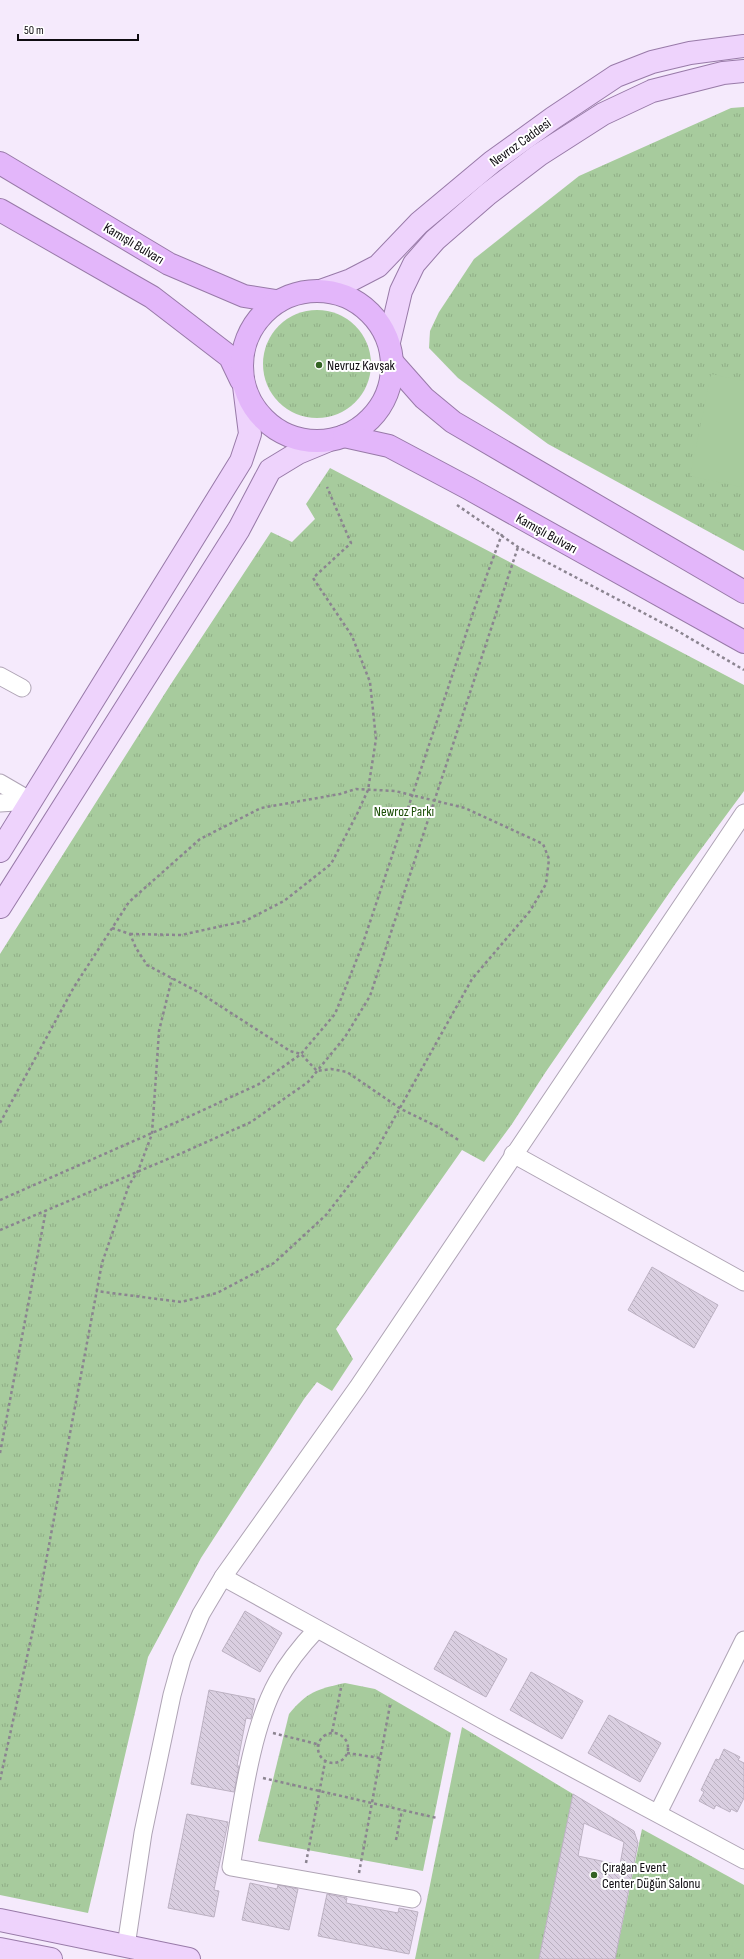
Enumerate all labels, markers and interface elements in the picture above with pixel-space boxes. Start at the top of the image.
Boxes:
scale bar [18,16,138,42]
text: 50 m [24,23,44,38]
street label: Nevroz Caddesi [486,114,554,170]
street label: Kamışlı Bulvarı [100,219,167,268]
place label: Nevruz Kavşak [327,357,396,374]
marker: Nevruz Kavşak [314,360,324,370]
street label: Kamışlı Bulvarı [513,510,580,557]
park label: Newroz Parkı [374,803,434,820]
place label: Çırağan Event Center Düğün Salonu [602,1859,701,1892]
marker: Çırağan Event Center Düğün Salonu [589,1870,599,1880]

